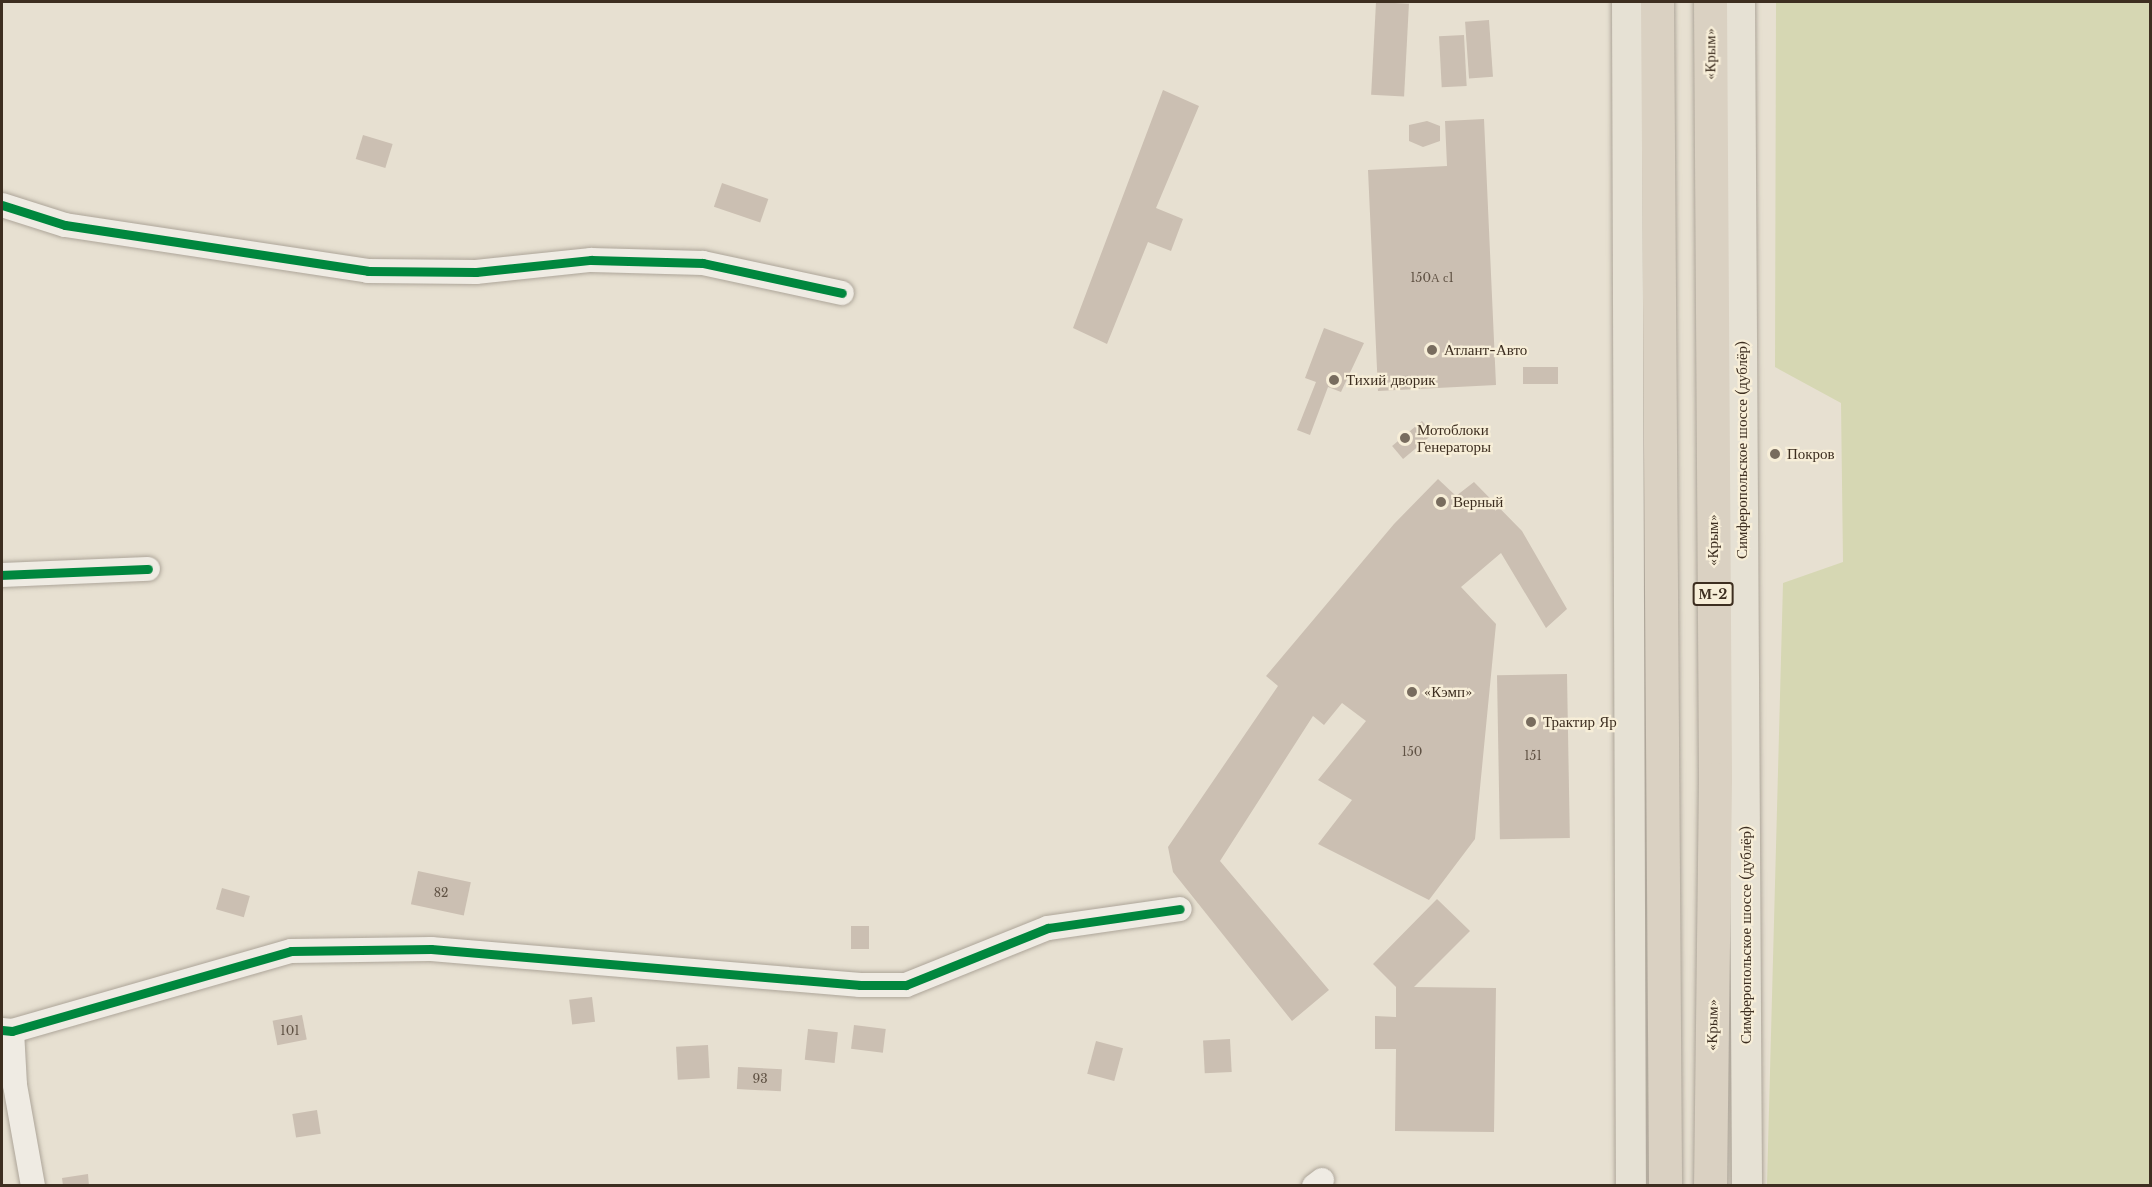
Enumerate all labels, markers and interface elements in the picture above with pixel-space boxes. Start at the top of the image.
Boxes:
street label: «Крым» [1701,28,1719,80]
house number: 150А с1 [1410,271,1454,285]
place label: Атлант-Авто [1444,341,1527,359]
street label: Симферопольское шоссе (дублёр) [1733,341,1751,559]
marker: Атлант-Авто [1425,343,1439,357]
place label: Тихий дворик [1346,371,1436,389]
marker: Тихий дворик [1327,373,1341,387]
place label: Мотоблоки Генераторы [1417,420,1491,455]
marker: Мотоблоки Генераторы [1398,431,1412,445]
place label: Покров [1787,445,1835,463]
marker: Покров [1768,447,1782,461]
place label: Верный [1453,493,1503,511]
marker: Верный [1434,495,1448,509]
street label: «Крым» [1704,514,1722,566]
road number: М-2 [1692,583,1734,605]
place label: «Кэмп» [1424,683,1472,701]
marker: «Кэмп» [1405,685,1419,699]
place label: Трактир Яр [1543,713,1617,731]
marker: Трактир Яр [1524,715,1538,729]
house number: 150 [1402,745,1422,759]
house number: 151 [1524,749,1542,763]
street label: Симферопольское шоссе (дублёр) [1737,826,1755,1044]
house number: 82 [434,886,448,900]
street label: «Крым» [1703,999,1721,1051]
house number: 101 [280,1024,300,1038]
house number: 93 [752,1072,768,1086]

